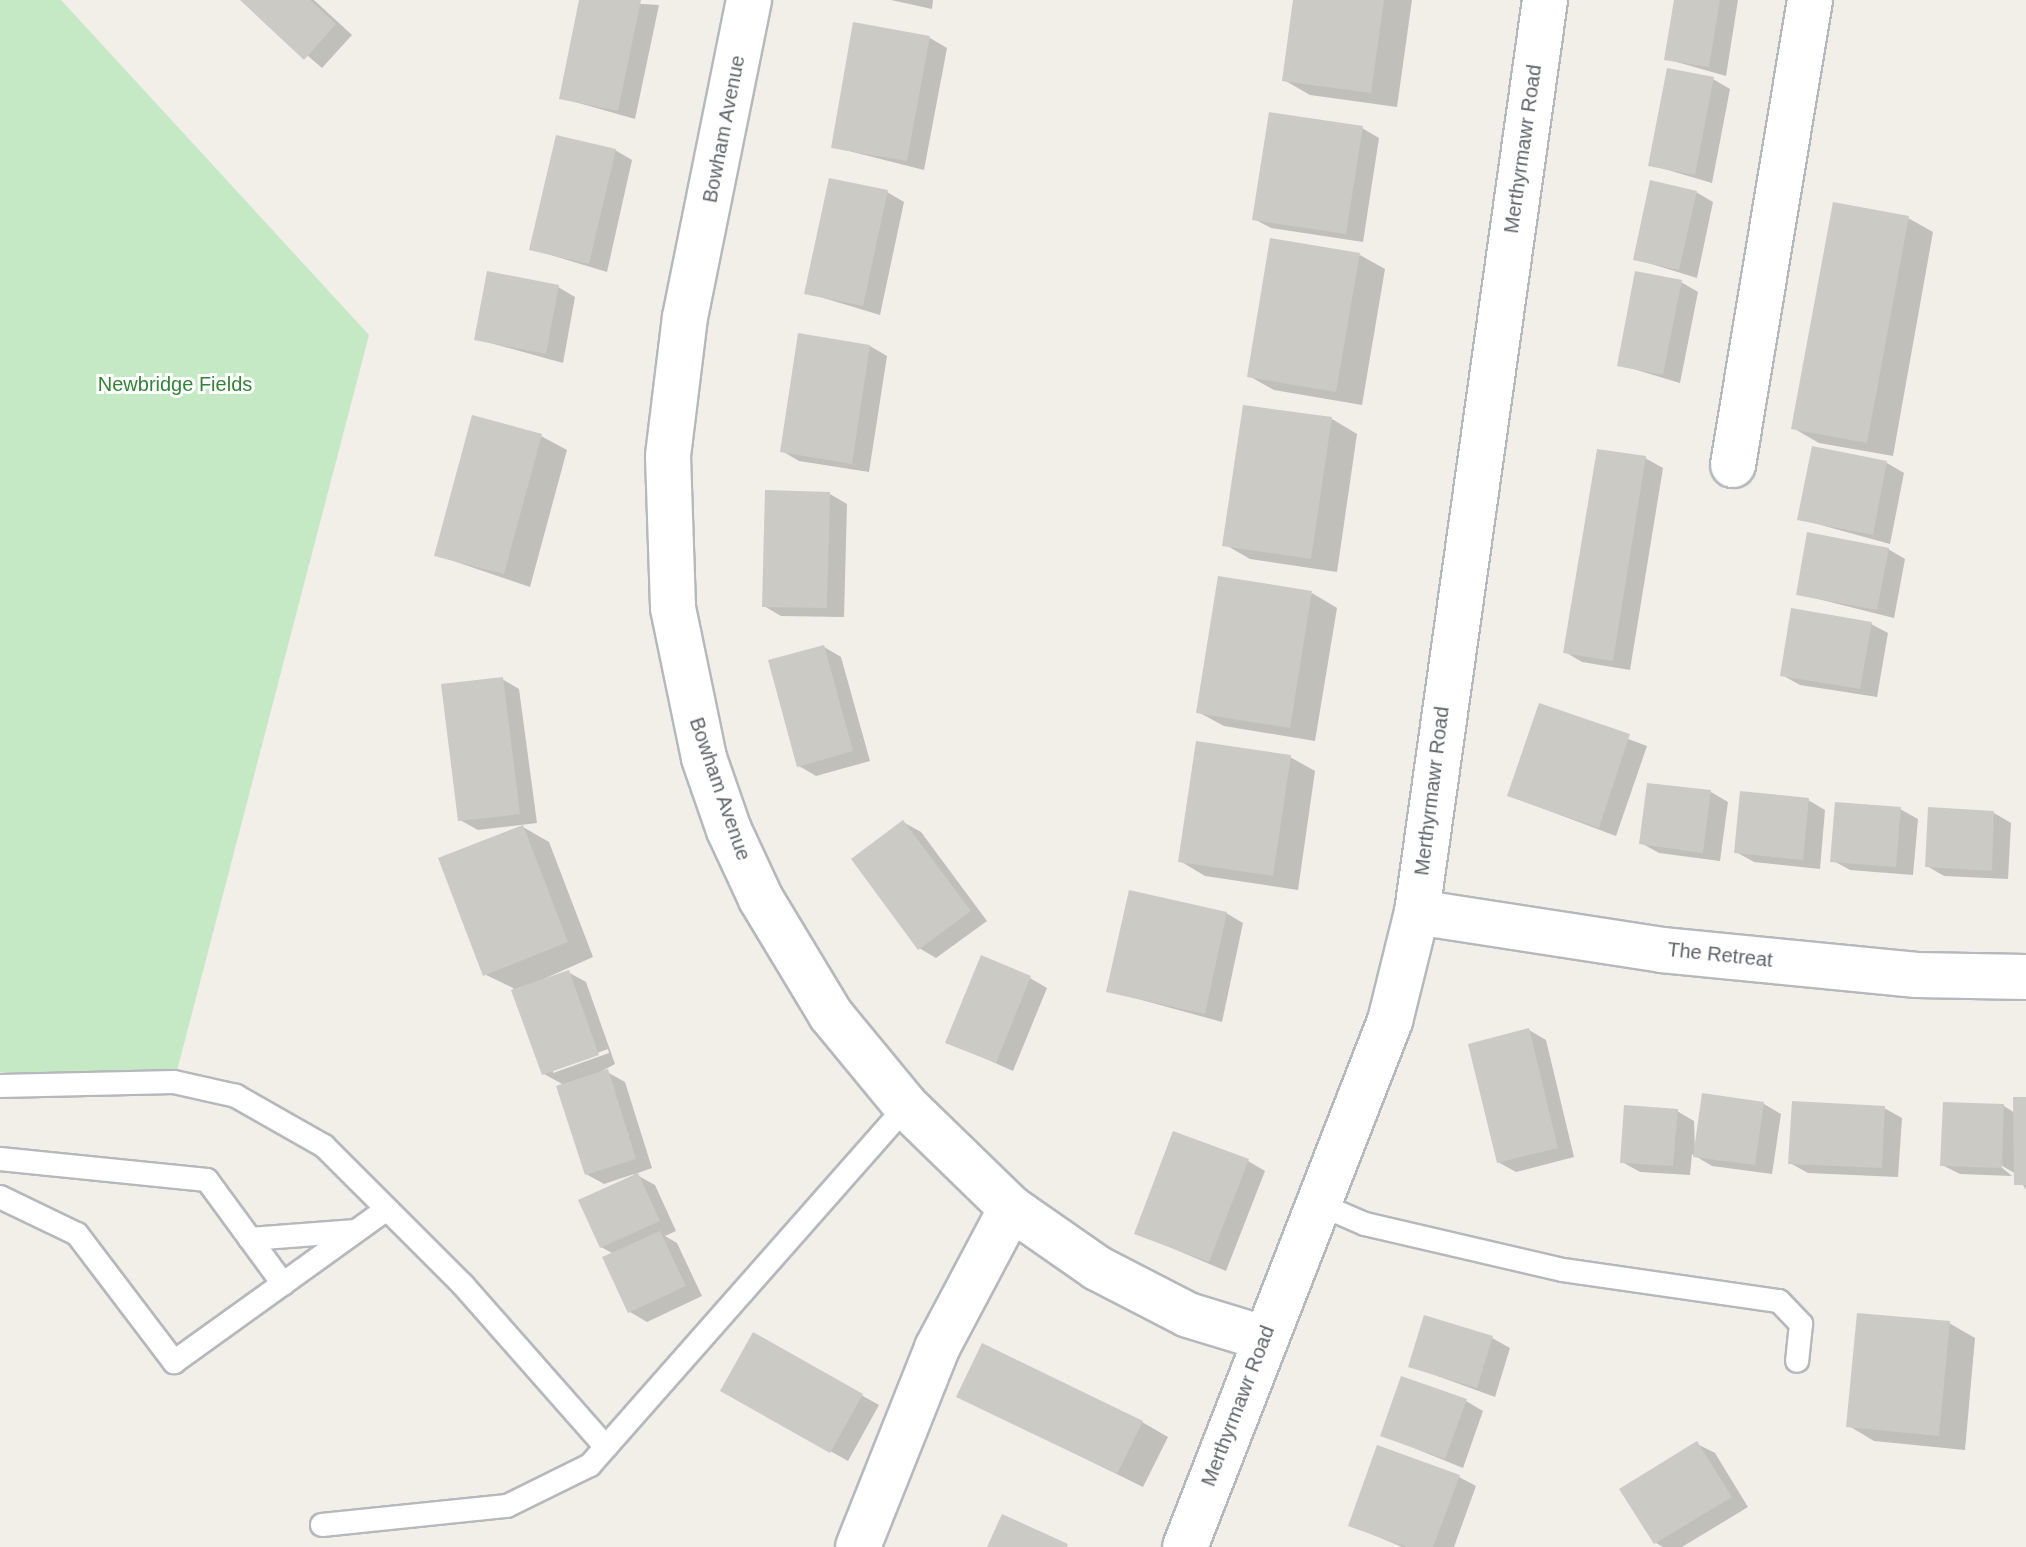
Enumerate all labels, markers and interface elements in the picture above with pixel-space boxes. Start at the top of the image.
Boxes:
street label: Bowham Avenue [698,53,750,205]
street label: Merthyrmawr Road [1499,63,1547,235]
park label: Newbridge Fields [98,372,252,396]
street label: Merthyrmawr Road [1410,705,1454,877]
street label: Bowham Avenue [684,714,756,864]
street label: The Retreat [1666,938,1774,972]
street label: Merthyrmawr Road [1196,1322,1280,1490]

